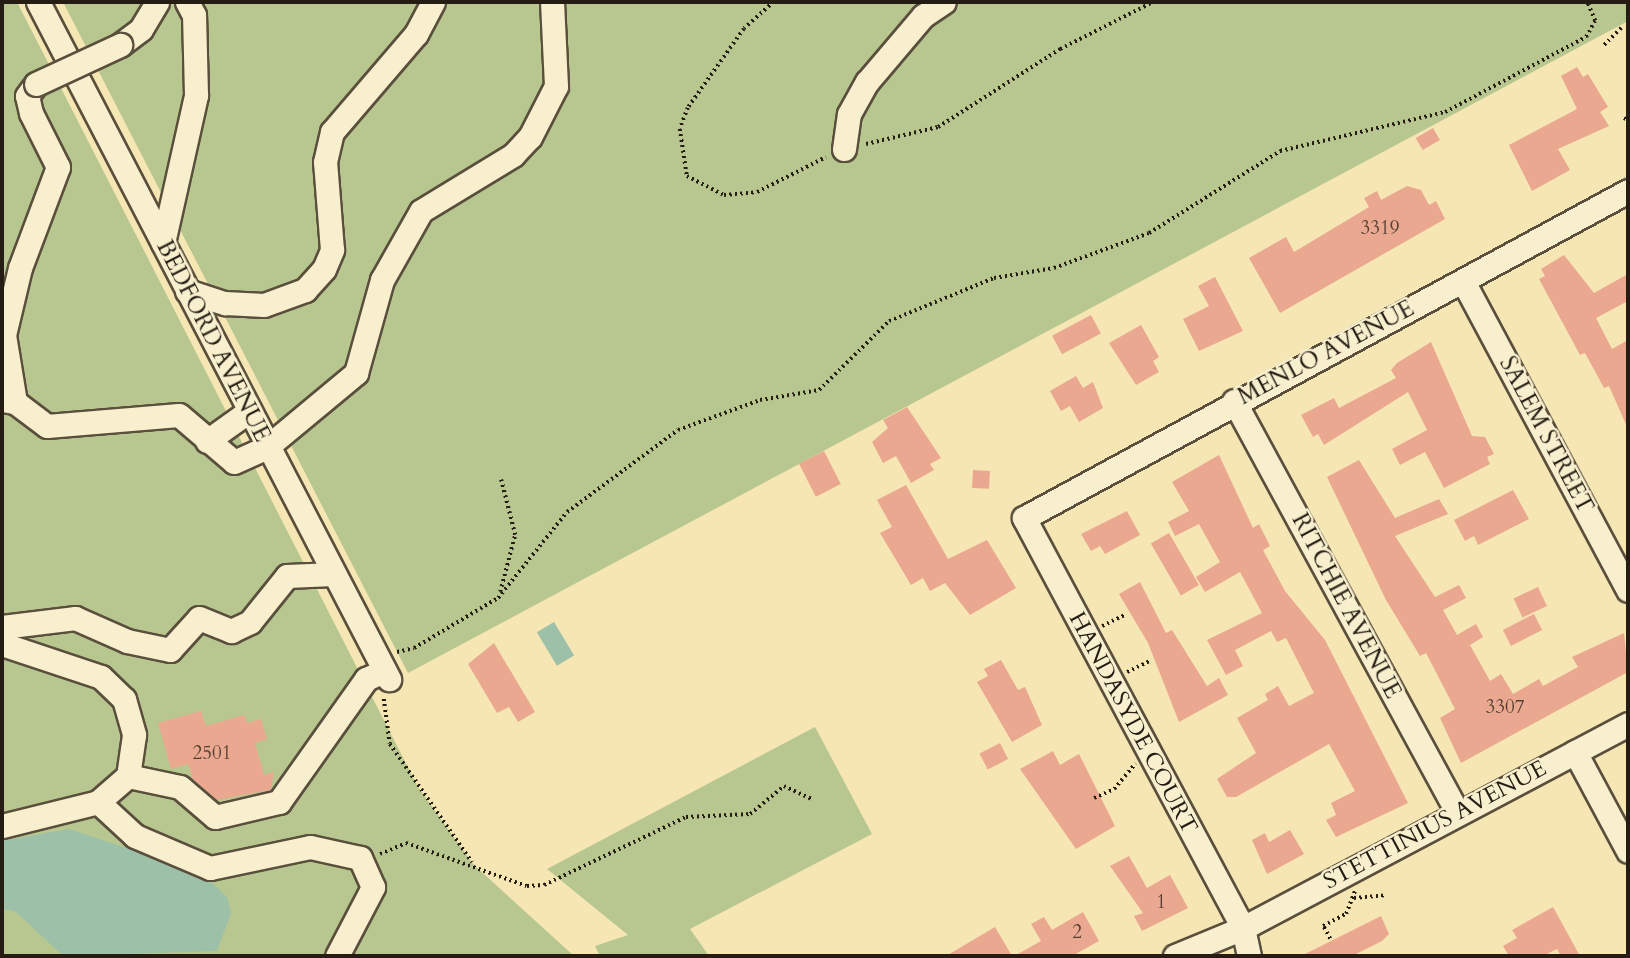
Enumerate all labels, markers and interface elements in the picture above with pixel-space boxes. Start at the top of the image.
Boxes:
house number: 3319 [1361,218,1399,240]
street label: BEDFORD AVENUE [150,236,276,446]
street label: MENLO AVENUE [1233,295,1419,411]
street label: SALEM STREET [1493,352,1599,518]
street label: RITCHIE AVENUE [1286,509,1406,703]
street label: HANDASYDE COURT [1063,607,1203,839]
house number: 3307 [1486,697,1524,719]
house number: 2501 [193,743,231,765]
street label: STETTINIUS AVENUE [1319,755,1551,895]
house number: 1 [1156,892,1166,914]
house number: 2 [1072,922,1082,944]

